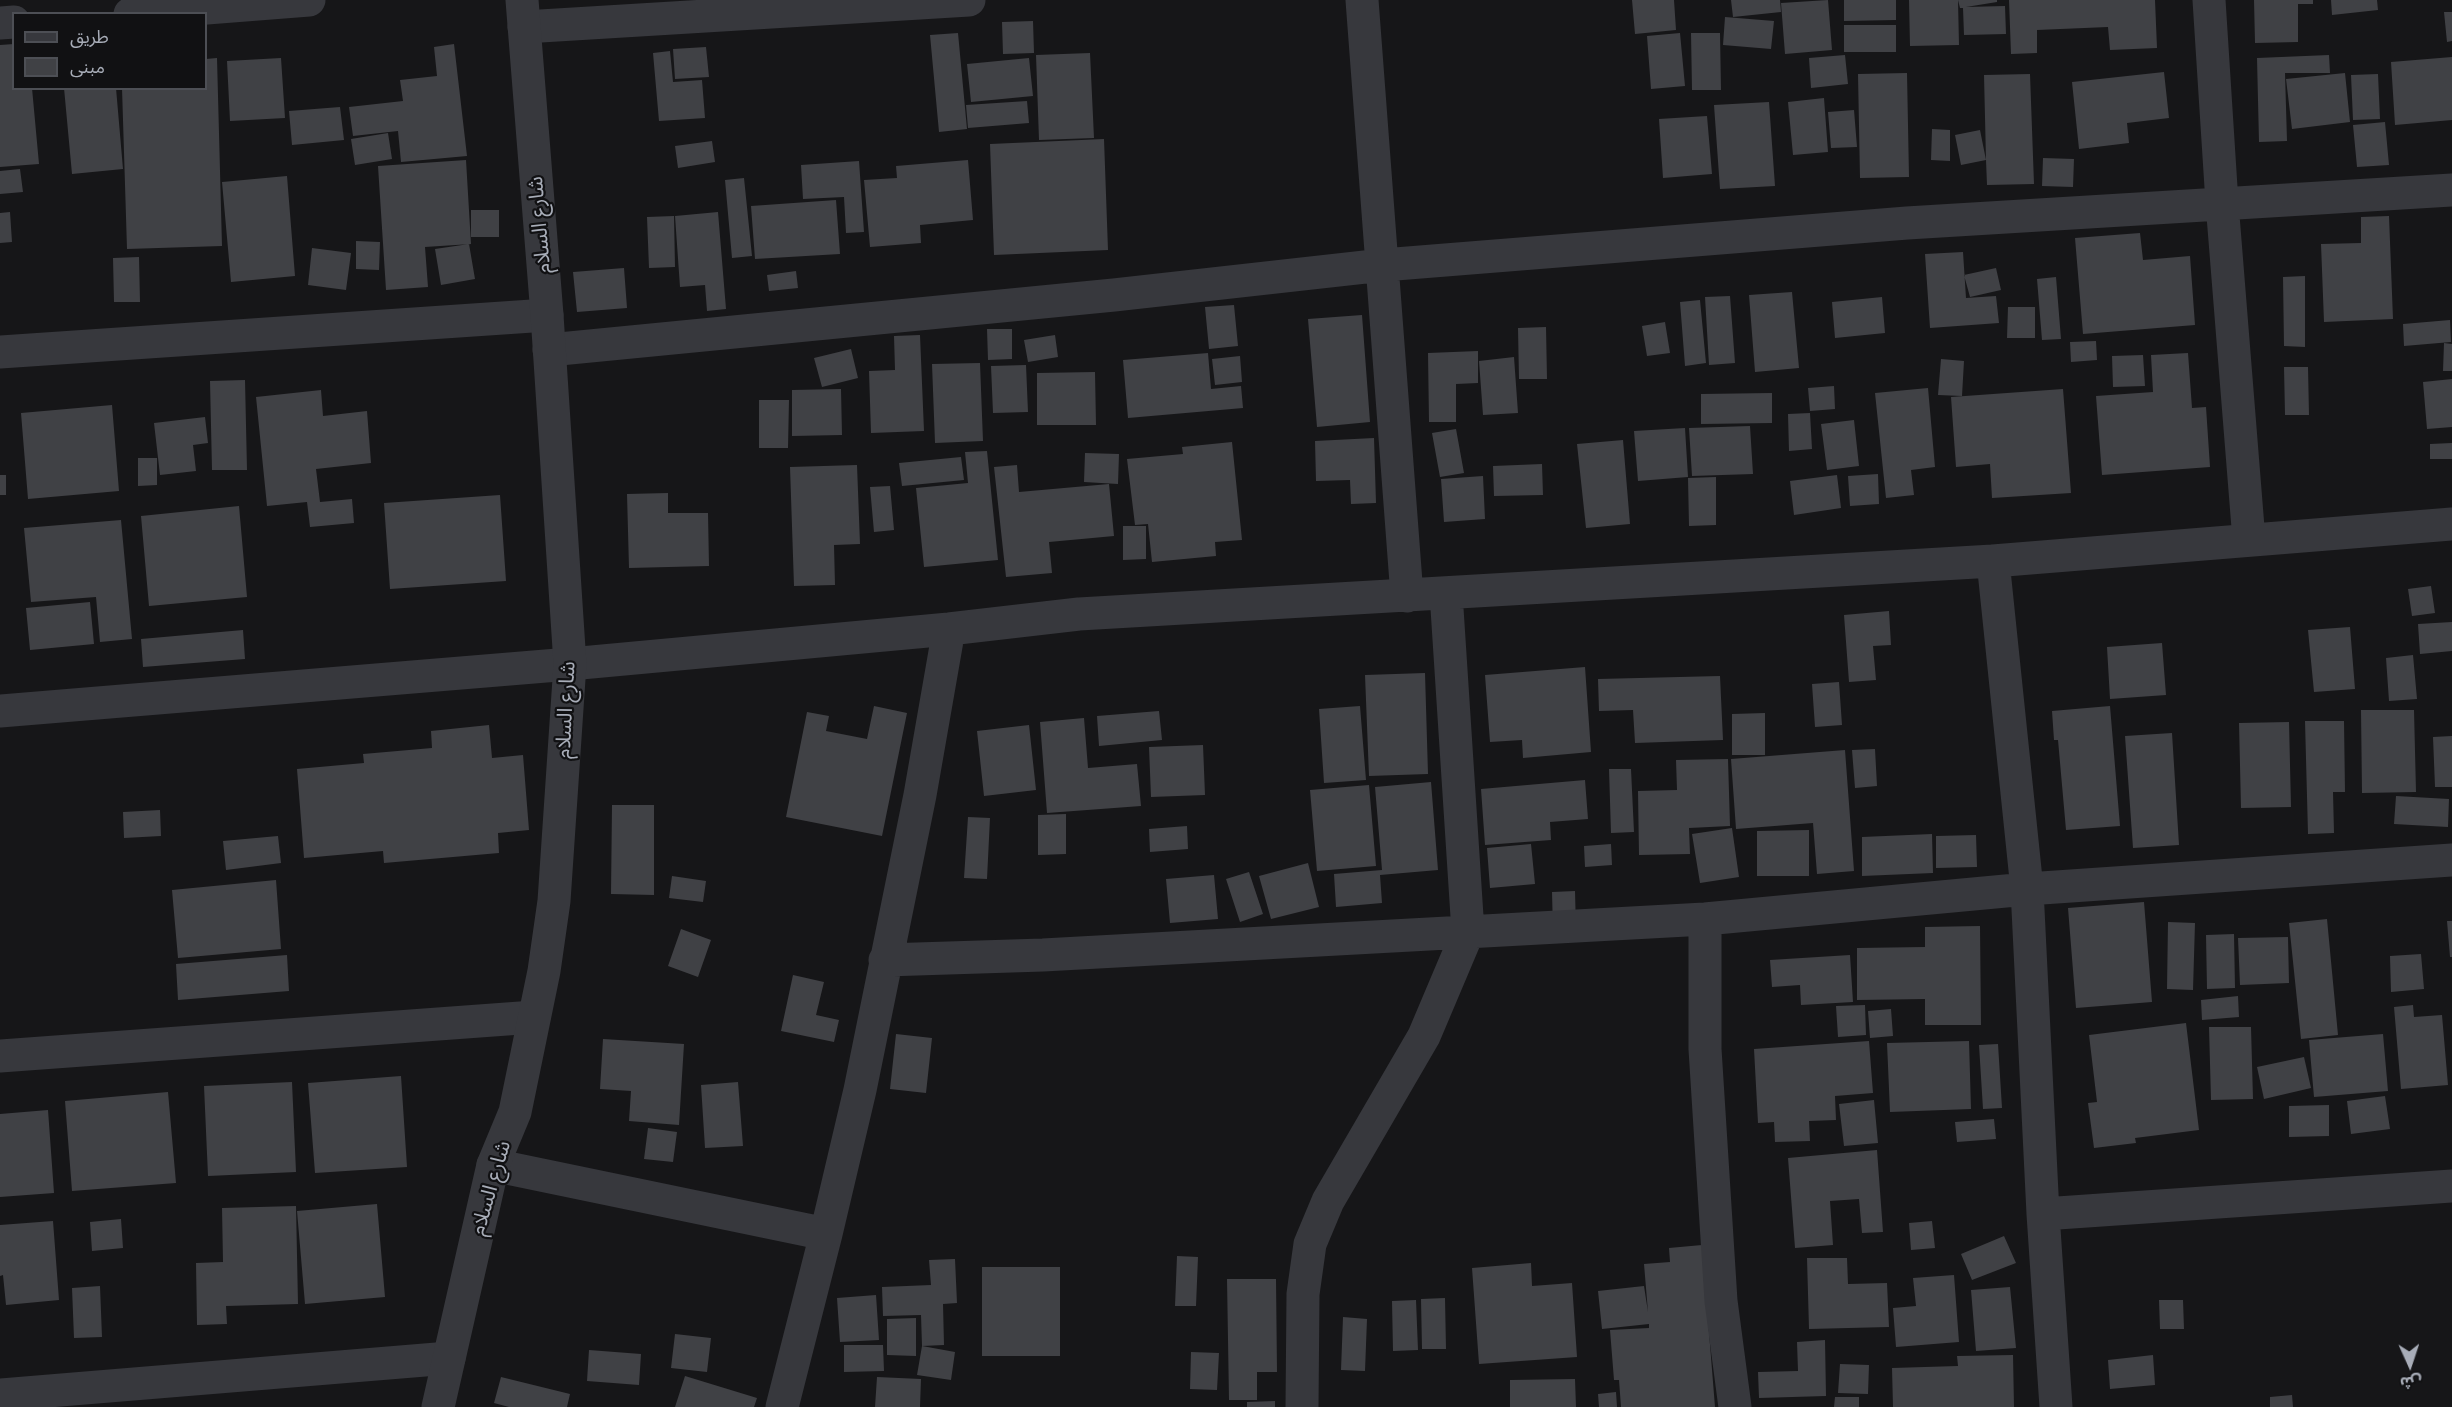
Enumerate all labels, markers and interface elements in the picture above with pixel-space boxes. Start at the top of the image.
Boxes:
legend [12,12,207,90]
text: طريق [70,24,109,48]
text: مبنى [70,54,105,78]
street label: شارع السلام [523,175,557,275]
street label: شارع السلام [551,661,581,759]
street label: شارع السلام [465,1138,517,1238]
north arrow [2380,1335,2440,1395]
text: ش [2399,1371,2422,1395]

